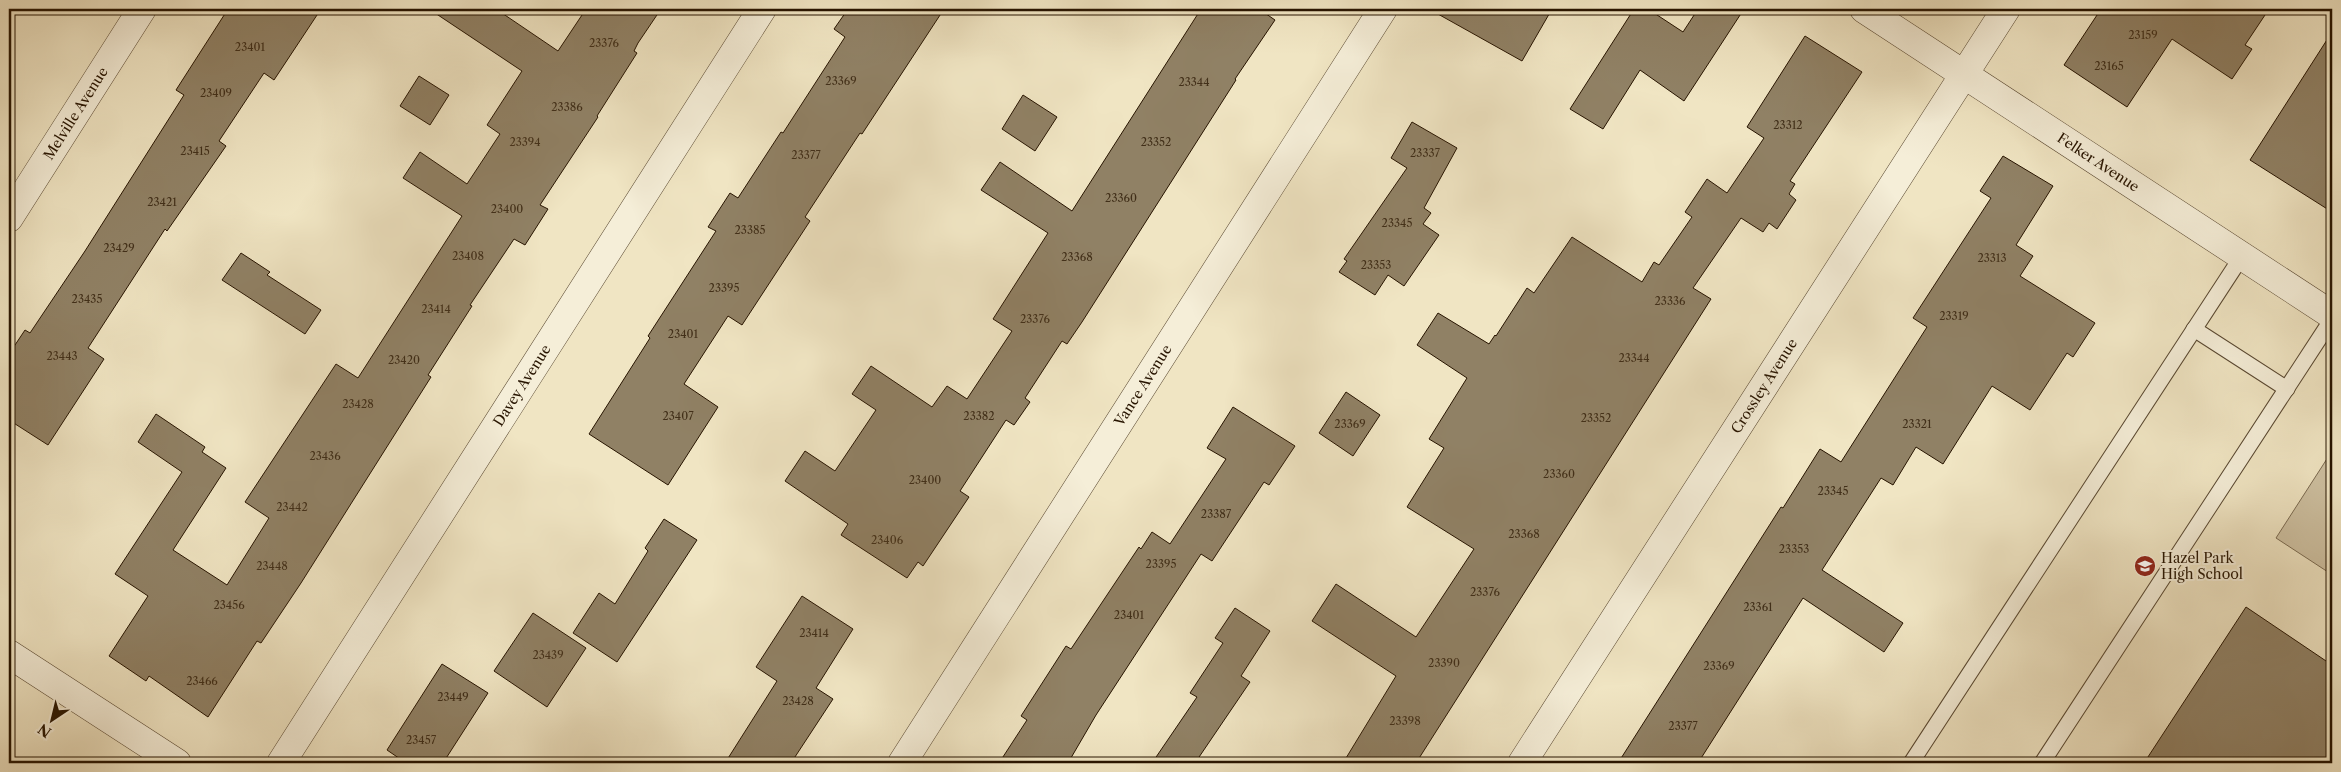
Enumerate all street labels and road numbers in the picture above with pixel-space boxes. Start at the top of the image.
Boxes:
street label: Melville Avenue [39,63,112,163]
street label: Felker Avenue [2054,129,2143,196]
street label: Crossley Avenue [1727,335,1801,437]
street label: Davey Avenue [489,341,555,430]
street label: Vance Avenue [1110,341,1176,430]

